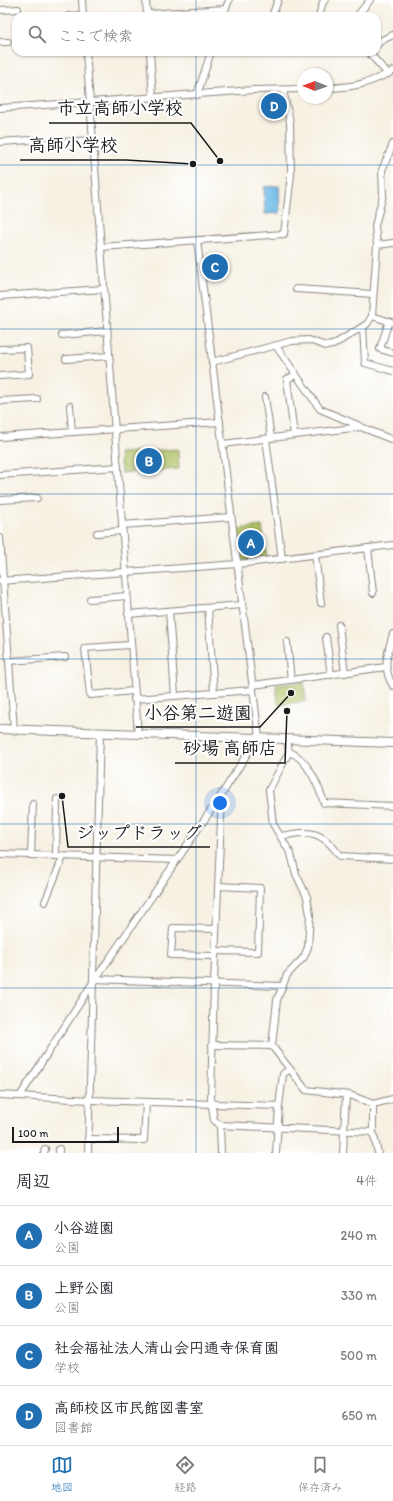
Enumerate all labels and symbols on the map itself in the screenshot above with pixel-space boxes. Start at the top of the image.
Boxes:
north arrow [297,68,333,104]
pin: D [261,91,287,121]
callout: 市立高師小学校 [49,93,191,123]
text: 市立高師小学校 [57,97,183,119]
callout: 高師小学校 [20,130,126,160]
text: 高師小学校 [28,134,118,156]
pin: C [202,252,228,282]
pin: B [136,446,162,476]
pin: A [238,528,264,558]
callout: 小谷第二遊園 [136,697,260,727]
text: 小谷第二遊園 [144,702,252,724]
callout: 砂場 高師店 [175,733,285,763]
text: 砂場 高師店 [183,737,277,759]
your location [210,793,230,813]
callout: ジップドラッグ [68,817,210,847]
text: ジップドラッグ [76,822,202,844]
scale bar [12,1125,119,1144]

